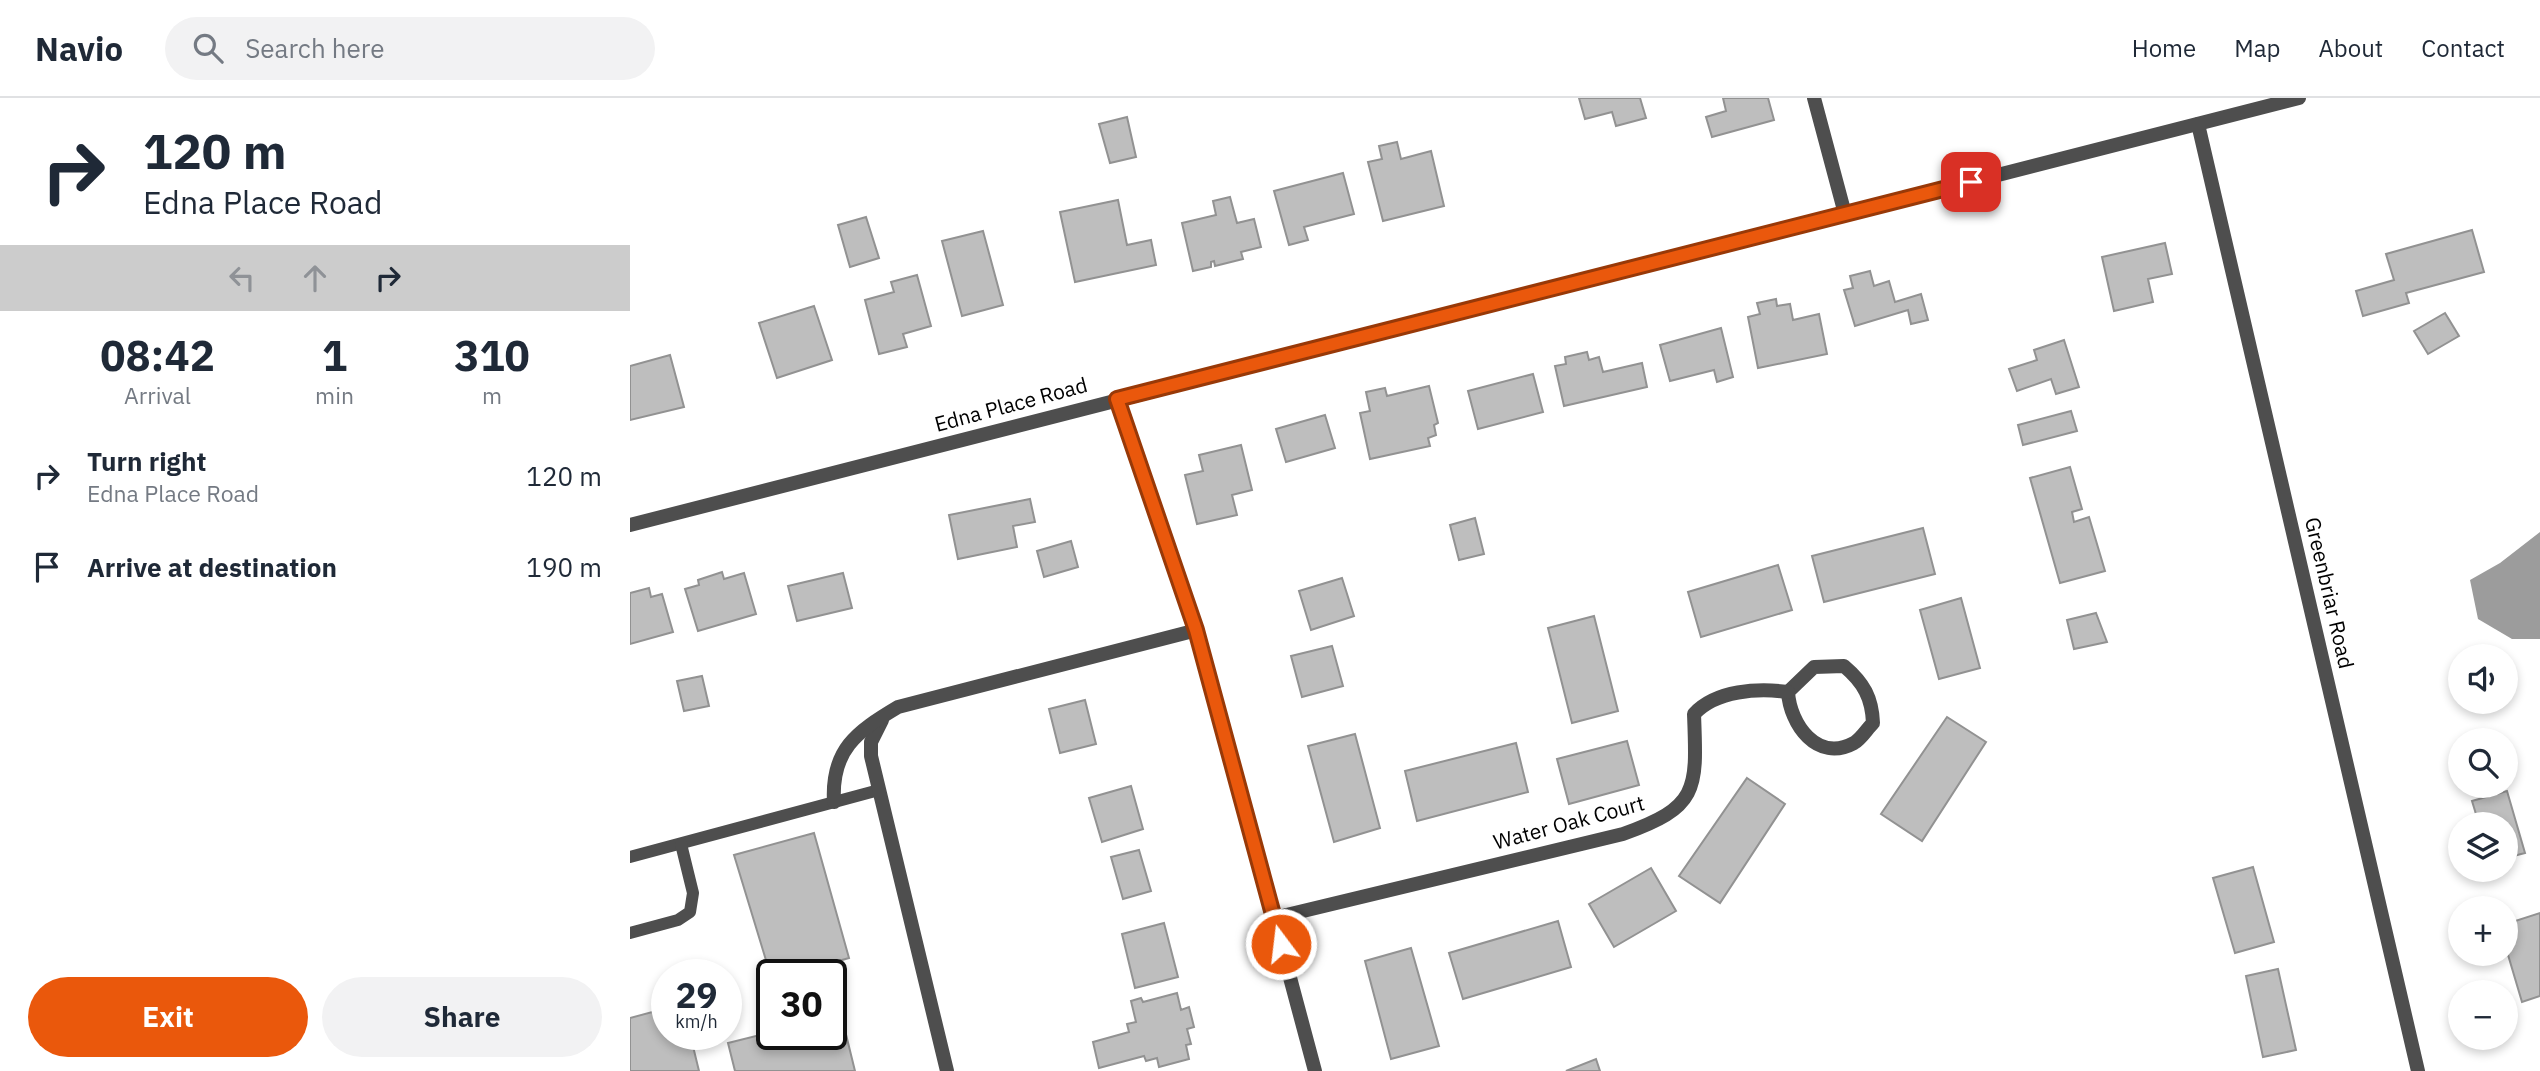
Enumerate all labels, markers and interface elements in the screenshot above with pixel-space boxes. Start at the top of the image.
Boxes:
search box [165,17,655,80]
text: Navio [35,27,123,70]
icon: search [189,29,227,67]
text: Search here [245,31,385,65]
text: Home [2132,32,2196,64]
text: Map [2234,32,2280,64]
text: About [2318,32,2383,64]
text: Contact [2421,32,2505,64]
text: 120 m [143,119,287,182]
icon: right [28,126,119,217]
pin [1941,152,2001,212]
icon: arrive [1952,163,1990,201]
text: Edna Place Road [143,181,383,223]
icon: left [223,259,261,297]
icon: ahead [296,259,334,297]
icon: right [369,259,407,297]
text: 08:42 [100,328,215,383]
text: 1 [322,328,347,383]
text: 310 [454,328,530,383]
street label: Edna Place Road [931,370,1090,438]
text: Arrival [124,380,191,410]
text: min [315,380,354,410]
text: m [482,380,502,410]
text: Turn right [87,444,206,478]
icon: right [28,457,66,495]
text: 120 m [526,459,602,493]
text: Edna Place Road [87,478,259,508]
street label: Greenbriar Road [2299,514,2361,671]
icon: arrive [28,548,66,586]
text: Arrive at destination [87,550,337,584]
text: 190 m [526,550,602,584]
map controls [2448,644,2518,1050]
button: sound [2448,644,2518,714]
button: search [2448,728,2518,798]
street label: Water Oak Court [1490,788,1647,856]
button: layers [2448,812,2518,882]
button: + [2448,896,2518,966]
position arrow [1244,907,1318,981]
speed limit sign: 30 [756,959,847,1050]
text: 29 [675,972,718,1018]
button: Exit [28,977,308,1057]
button: Share [322,977,602,1057]
button: − [2448,980,2518,1050]
text: km/h [675,1010,718,1033]

